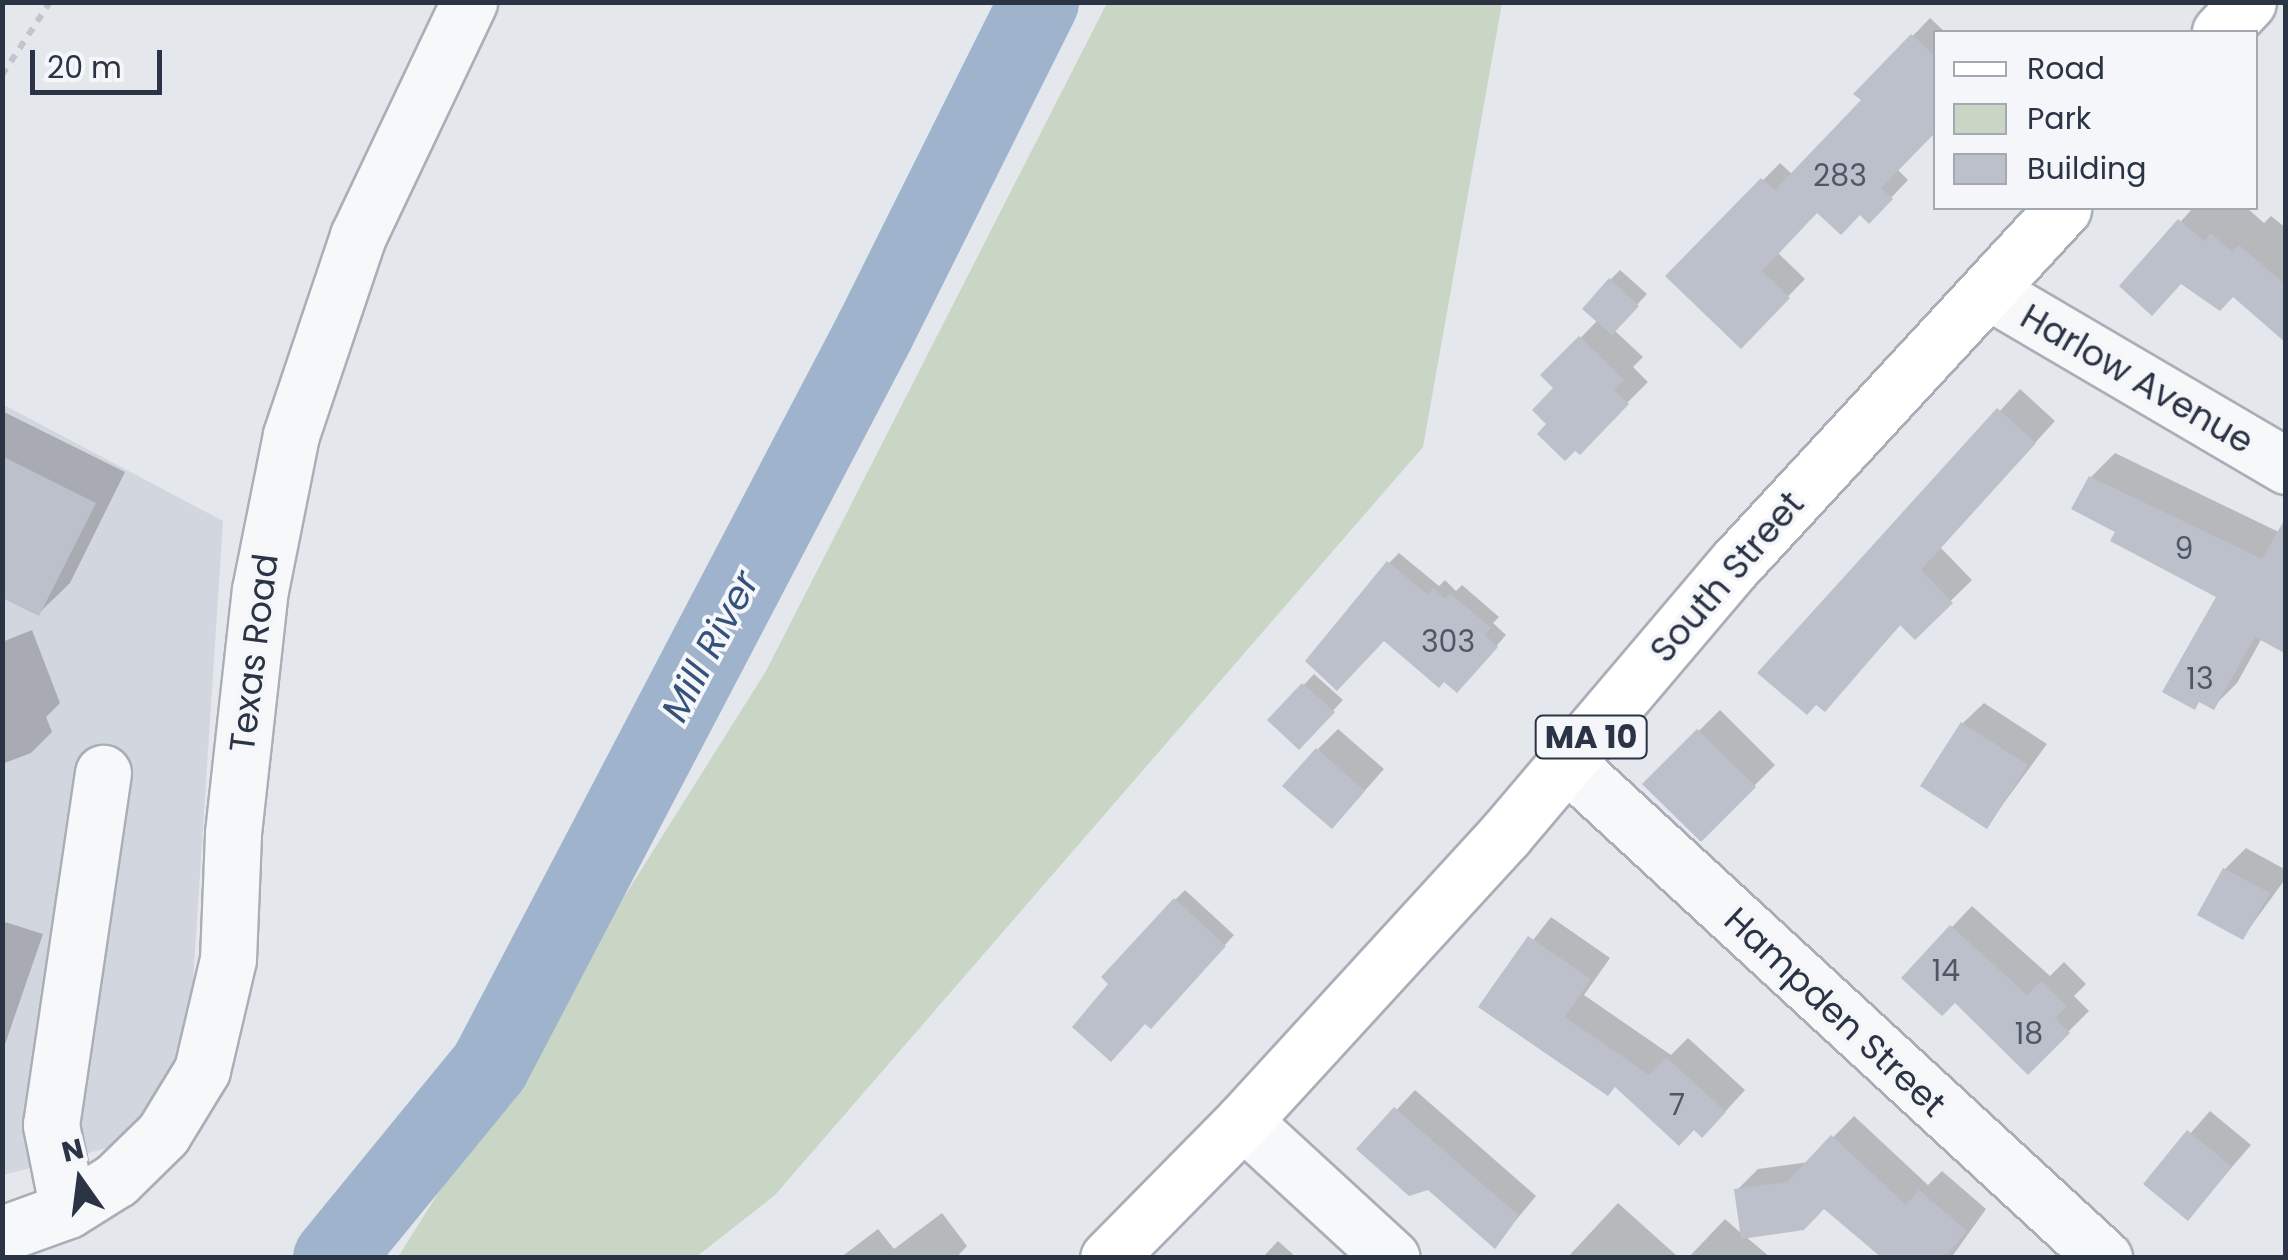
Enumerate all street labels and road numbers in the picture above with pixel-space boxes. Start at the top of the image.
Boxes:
street label: Harlow Avenue [2013,295,2261,463]
street label: South Street [1642,483,1812,671]
street label: Texas Road [221,551,287,755]
road number: MA 10 [1534,710,1648,764]
street label: Hampden Street [1716,899,1954,1125]

